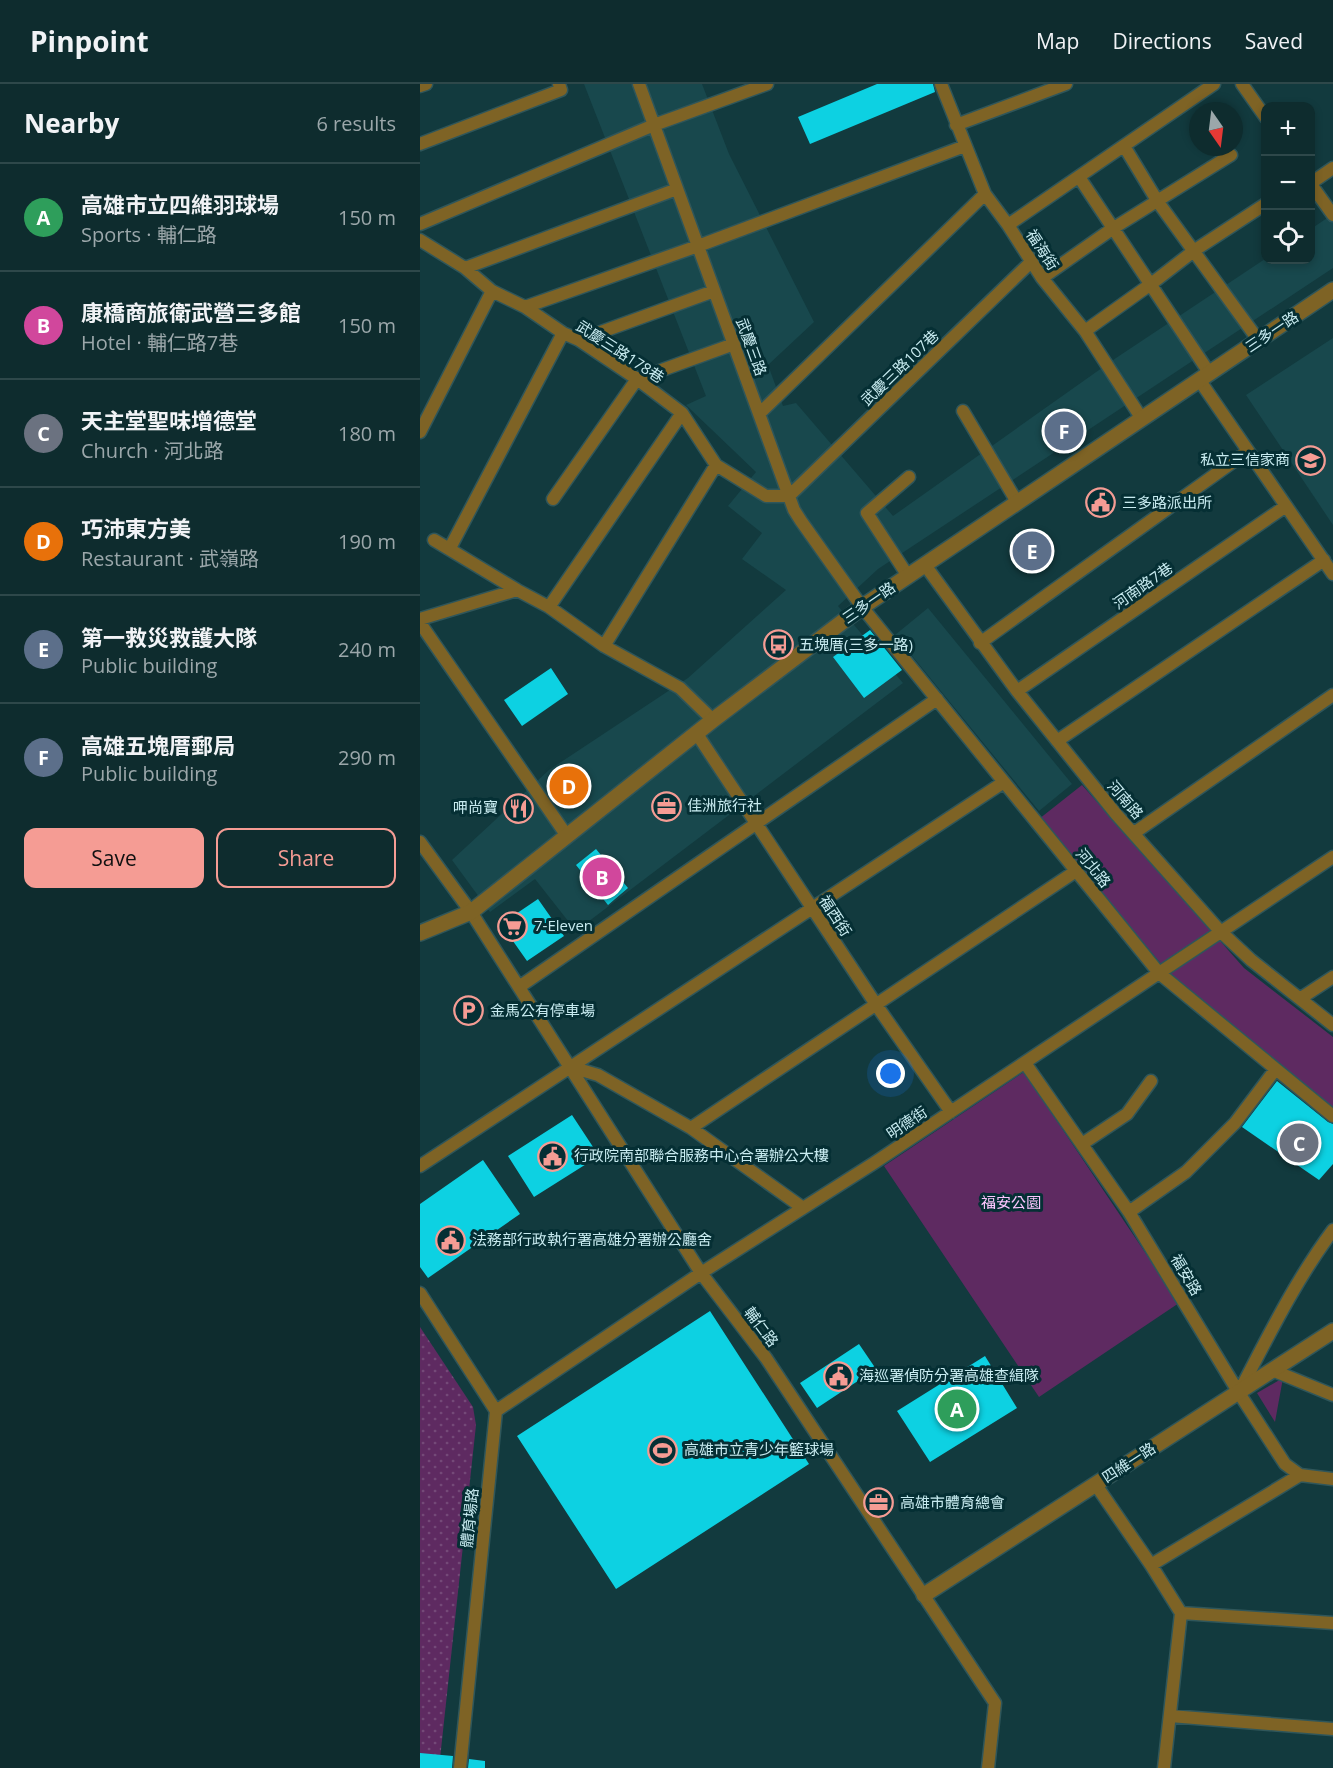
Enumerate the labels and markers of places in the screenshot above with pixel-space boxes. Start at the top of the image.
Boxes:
pin: F [1044,408,1084,454]
school or university icon: 私立三信家商 [1295,444,1327,476]
place label: 私立三信家商 [1200,449,1290,469]
public building icon: 三多路派出所 [1085,487,1117,519]
place label: 三多路派出所 [1122,492,1212,512]
pin: E [1012,528,1052,574]
bus stop icon: 五塊厝(三多一路) [762,629,794,661]
place label: 五塊厝(三多一路) [799,634,913,654]
pin: D [550,764,588,808]
office icon: 佳洲旅行社 [650,790,682,822]
restaurant icon: 呷尚寶 [503,792,535,824]
place label: 佳洲旅行社 [687,795,762,815]
place label: 呷尚寶 [453,797,498,817]
pin: B [582,854,621,900]
supermarket icon: 7-Eleven [497,910,529,942]
place label: 7-Eleven [534,915,593,935]
parking icon: 金馬公有停車場 [453,995,485,1027]
place label: 金馬公有停車場 [490,1000,595,1020]
pin: C [1280,1120,1318,1166]
public building icon: 行政院南部聯合服務中心合署辦公大樓 [537,1140,569,1172]
place label: 行政院南部聯合服務中心合署辦公大樓 [574,1145,829,1165]
public building icon: 法務部行政執行署高雄分署辦公廳舍 [435,1224,467,1256]
place label: 法務部行政執行署高雄分署辦公廳舍 [472,1229,712,1249]
public building icon: 海巡署偵防分署高雄查緝隊 [822,1360,854,1392]
place label: 海巡署偵防分署高雄查緝隊 [859,1365,1039,1385]
pin: A [938,1386,976,1432]
sports icon: 高雄市立青少年籃球場 [647,1434,679,1466]
place label: 高雄市立青少年籃球場 [684,1439,834,1459]
office icon: 高雄市體育總會 [863,1487,895,1519]
place label: 高雄市體育總會 [900,1492,1005,1512]

